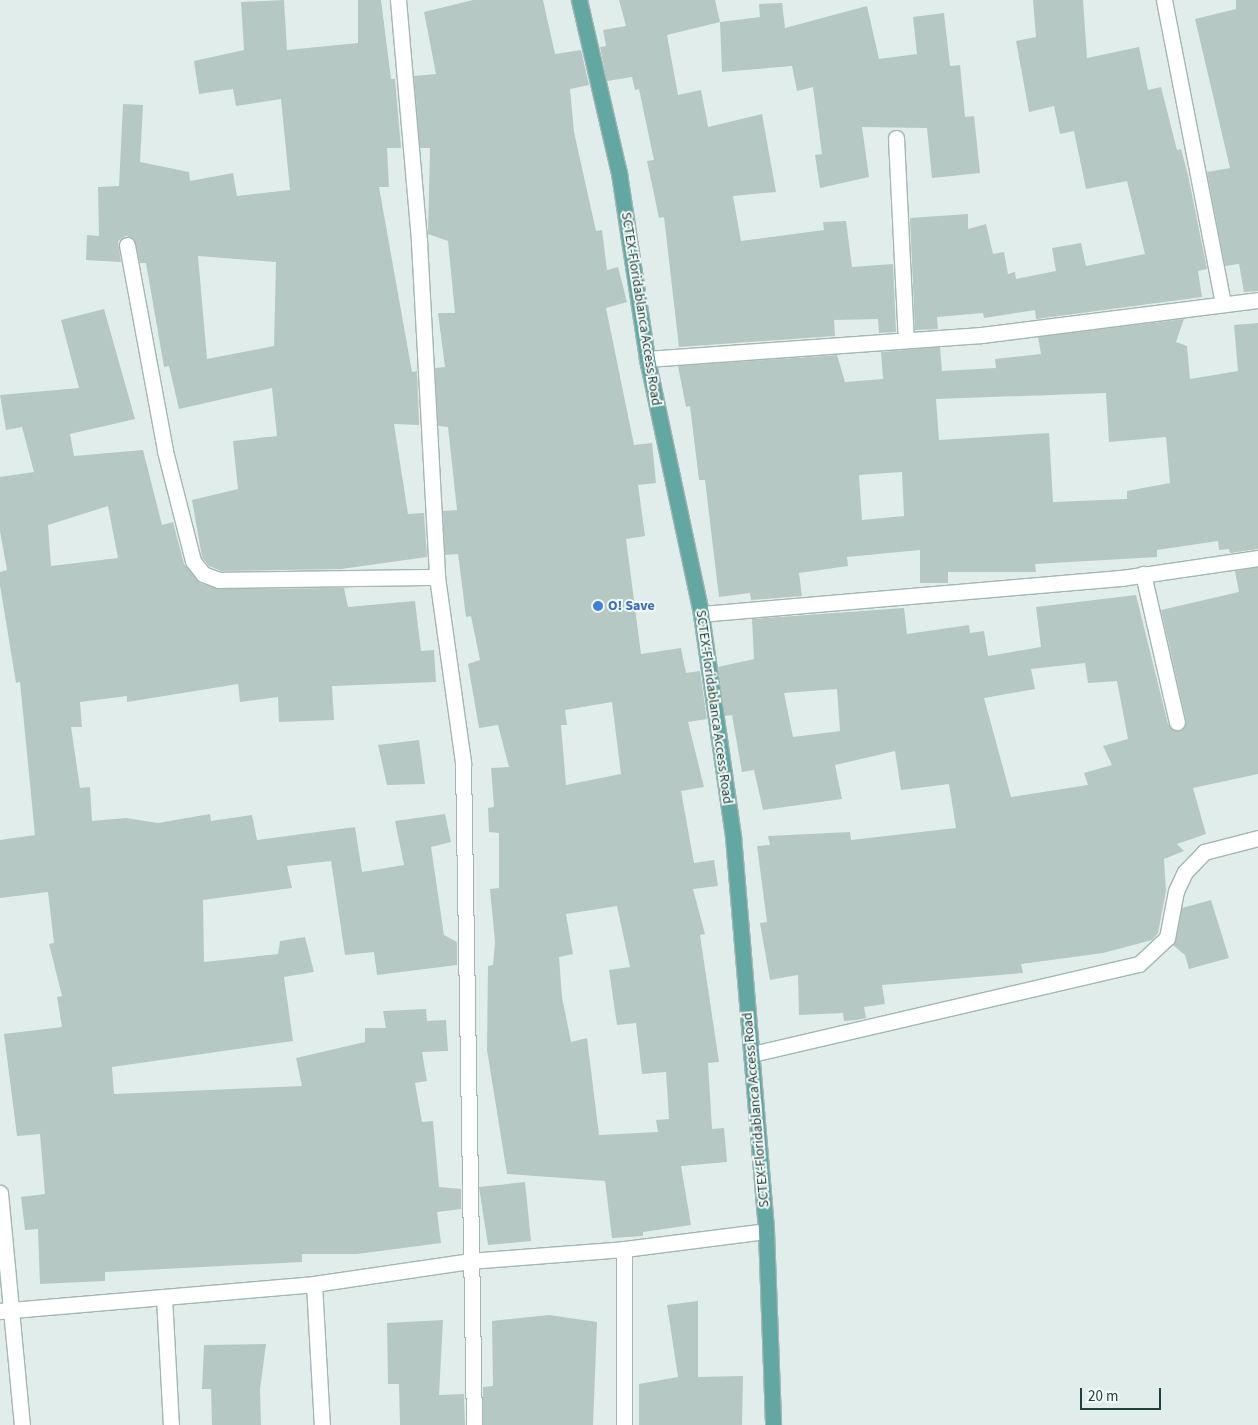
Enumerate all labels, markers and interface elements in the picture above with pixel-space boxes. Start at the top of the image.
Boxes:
street label: SCTEX-Floridablanca Access Road [617,211,665,407]
place label: O! Save [608,598,655,614]
marker: O! Save [592,600,604,612]
street label: SCTEX-Floridablanca Access Road [692,609,736,805]
street label: SCTEX-Floridablanca Access Road [739,1012,773,1208]
scale bar [1083,1378,1164,1410]
text: 20 m [1088,1386,1118,1407]

